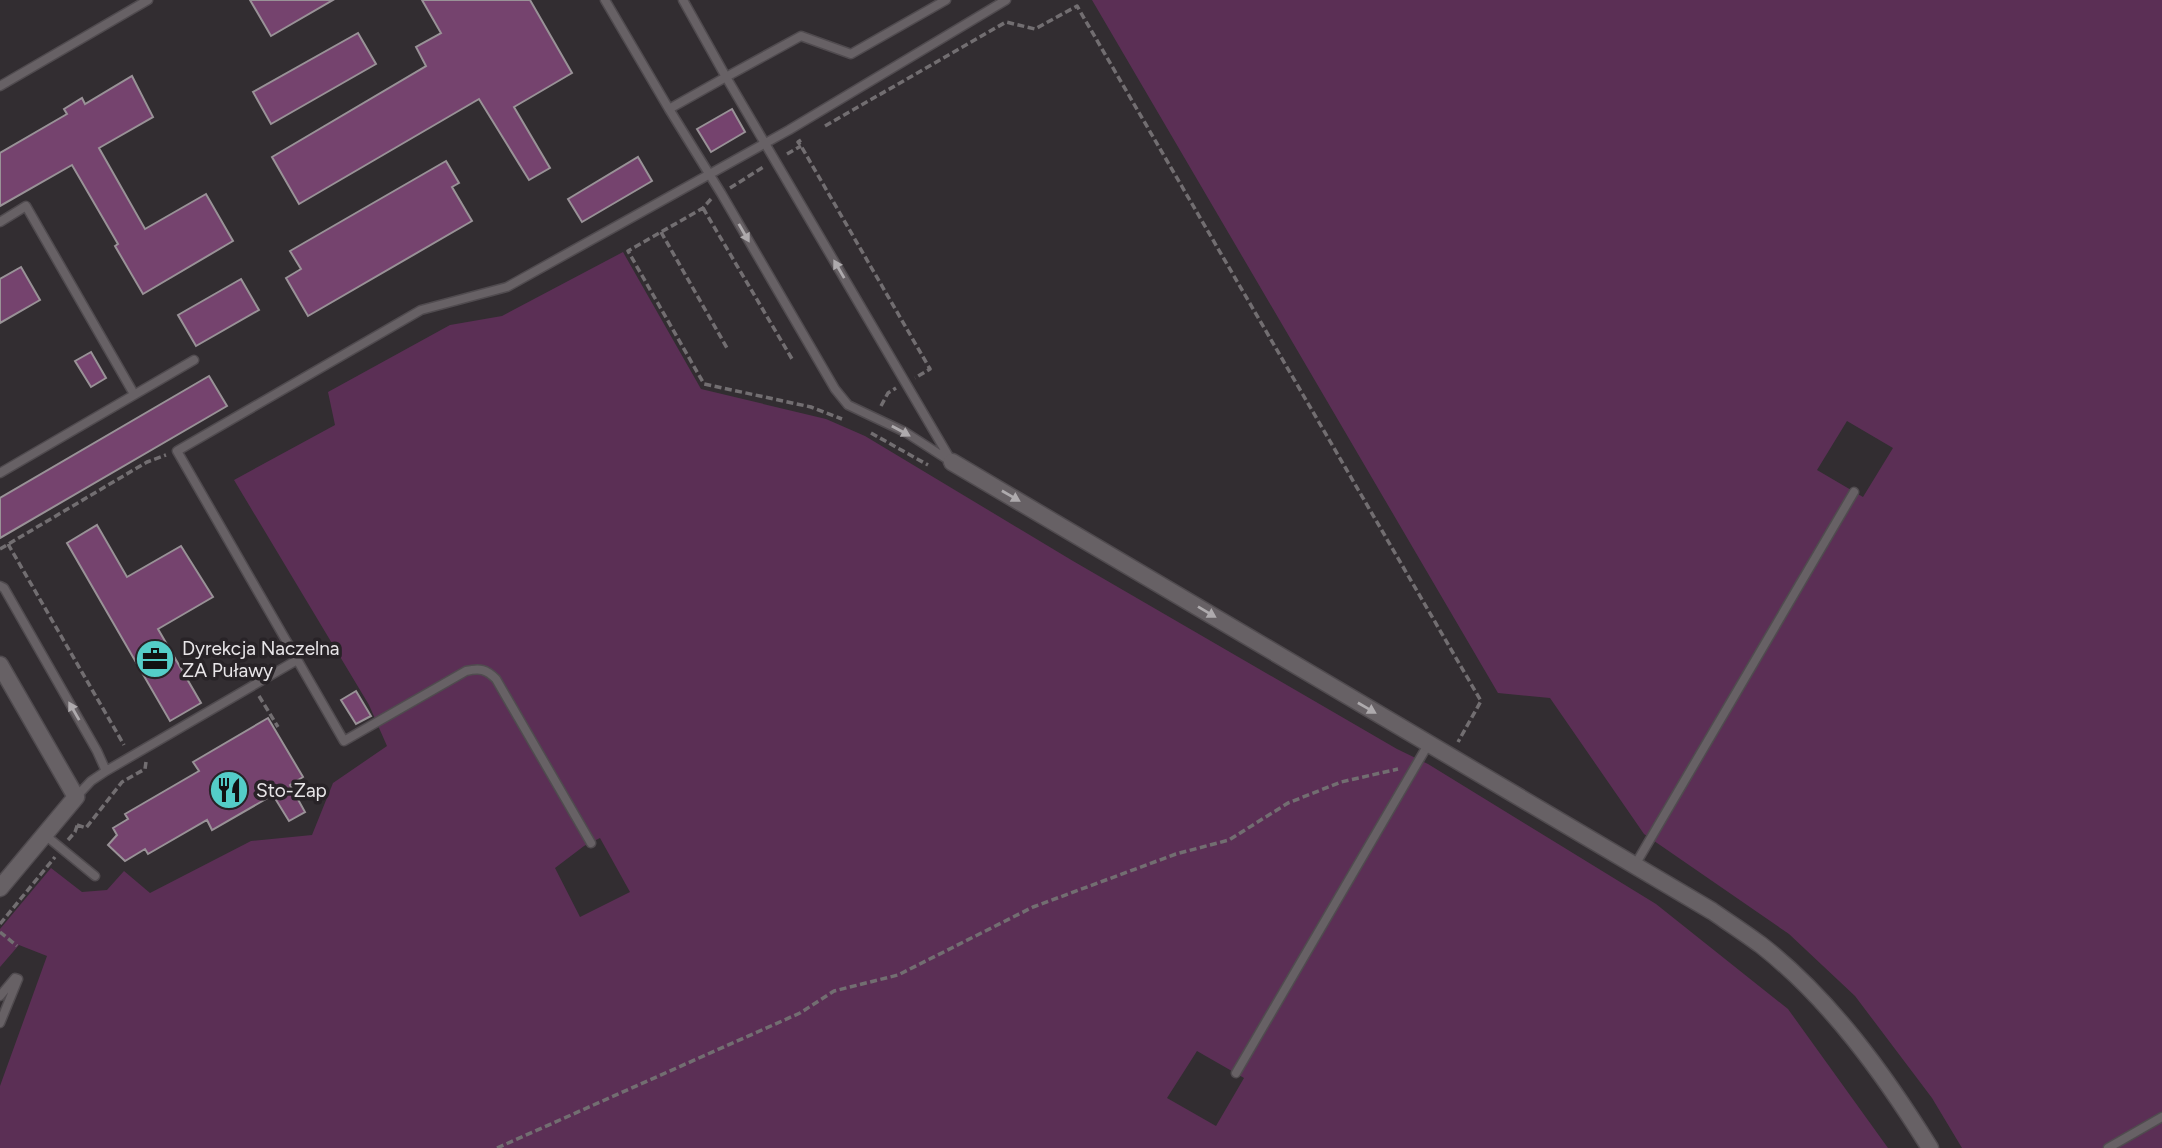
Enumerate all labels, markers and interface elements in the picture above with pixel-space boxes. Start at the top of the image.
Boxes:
one-way arrow [738,223,750,242]
one-way arrow [833,260,845,279]
one-way arrow [892,425,911,437]
one-way arrow [1001,490,1020,502]
one-way arrow [1197,605,1216,618]
place label: Dyrekcja Naczelna ZA Puławy [182,637,340,682]
office icon: Dyrekcja Naczelna ZA Puławy [134,638,176,680]
one-way arrow [68,701,80,720]
one-way arrow [1357,702,1377,714]
restaurant icon: Sto-Zap [208,769,250,811]
place label: Sto-Zap [256,779,327,802]

